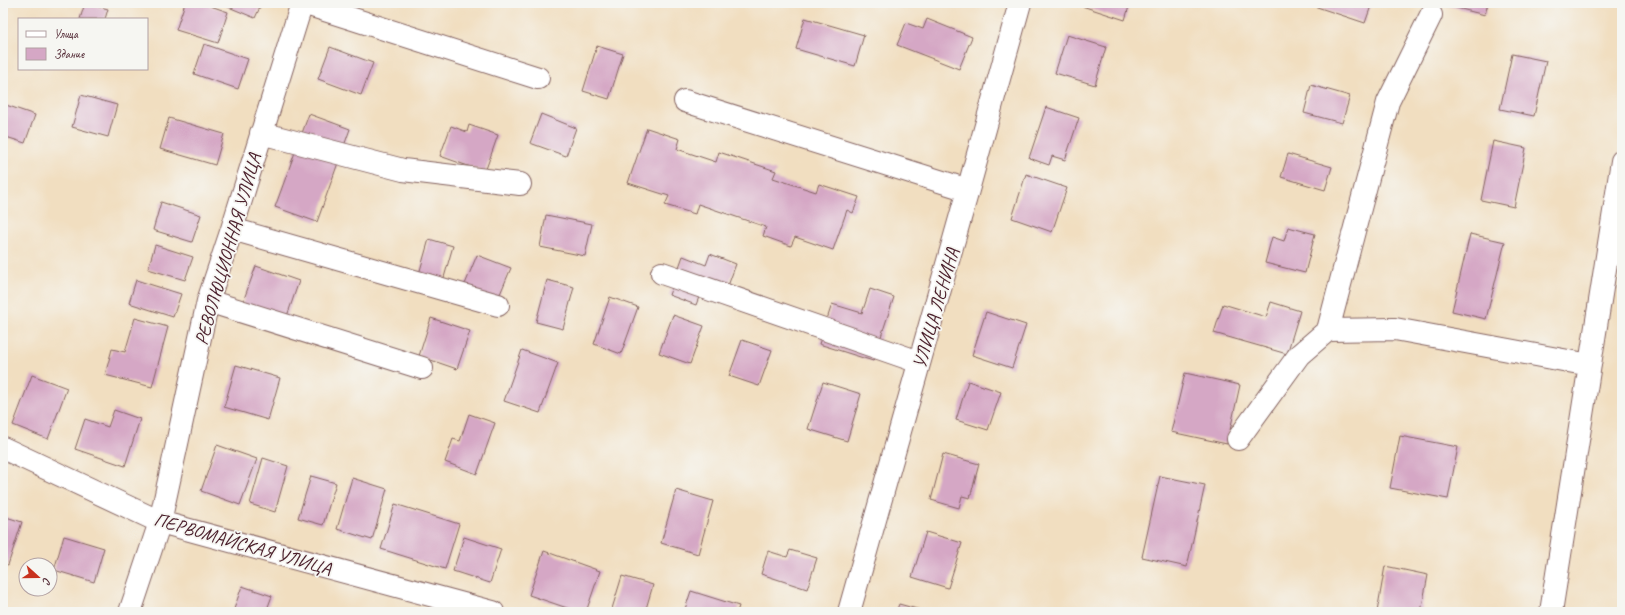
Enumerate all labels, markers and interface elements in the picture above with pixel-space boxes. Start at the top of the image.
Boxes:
legend [18,18,148,70]
text: Улица [54,26,79,42]
text: Здание [54,46,85,62]
street label: РЕВОЛЮЦИОННАЯ УЛИЦА [189,149,267,348]
street label: УЛИЦА ЛЕНИНА [907,245,965,371]
street label: ПЕРВОМАЙСКАЯ УЛИЦА [151,507,335,581]
north arrow [18,557,58,597]
text: С [39,576,55,587]

